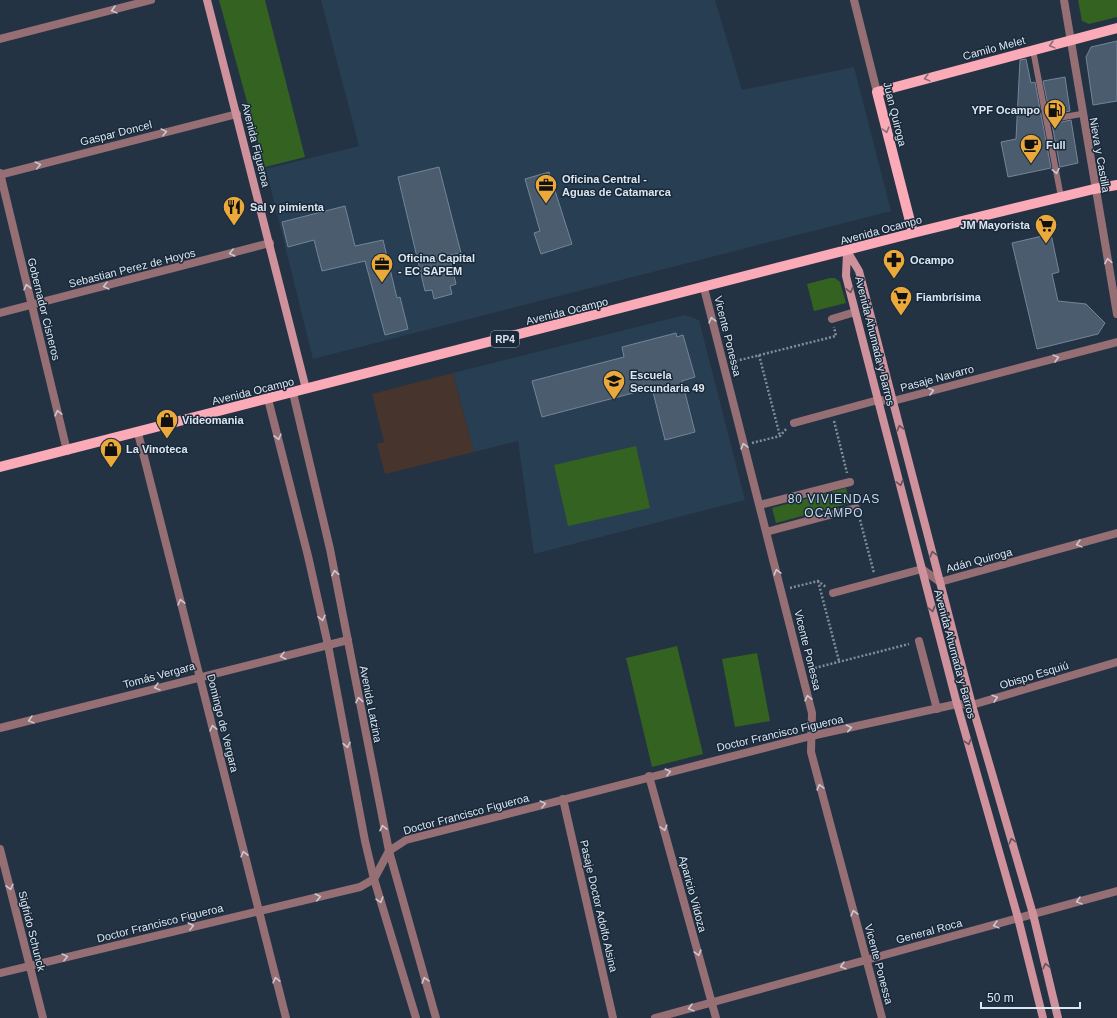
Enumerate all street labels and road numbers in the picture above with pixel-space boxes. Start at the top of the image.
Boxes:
street label: Camilo Melet [961,34,1027,62]
street label: Juan Quiroga [881,81,909,148]
street label: Avenida Figueroa [240,102,272,189]
street label: Nieva y Castilla [1088,117,1113,194]
street label: Gaspar Doncel [79,118,153,148]
street label: Avenida Ocampo [839,213,923,247]
street label: Sebastian Perez de Hoyos [67,246,197,290]
street label: Gobernador Cisneros [25,257,63,362]
street label: Avenida Ahumada y Barros [853,275,897,408]
street label: Avenida Ocampo [525,295,609,327]
street label: Vicente Ponessa [712,295,744,378]
road number: RP4 [491,331,519,347]
street label: Pasaje Navarro [899,362,975,394]
street label: Avenida Ocampo [211,375,295,407]
street label: Adán Quiroga [945,545,1014,575]
street label: Avenida Ahumada y Barros [932,588,978,720]
street label: Vicente Ponessa [792,609,824,692]
street label: Tomás Vergara [122,659,197,690]
street label: Obispo Esquiú [998,659,1070,691]
street label: Avenida Latzina [358,665,385,744]
street label: Domingo de Vergara [205,673,241,774]
street label: Doctor Francisco Figueroa [716,712,845,753]
street label: Doctor Francisco Figueroa [402,791,531,837]
street label: Pasaje Doctor Adolfo Alsina [578,839,620,974]
street label: Aparicio Vildoza [677,854,709,934]
street label: Sigfrido Schunck [16,890,48,973]
street label: Doctor Francisco Figueroa [96,901,225,944]
street label: General Roca [895,916,964,946]
street label: Vicente Ponessa [863,923,896,1006]

